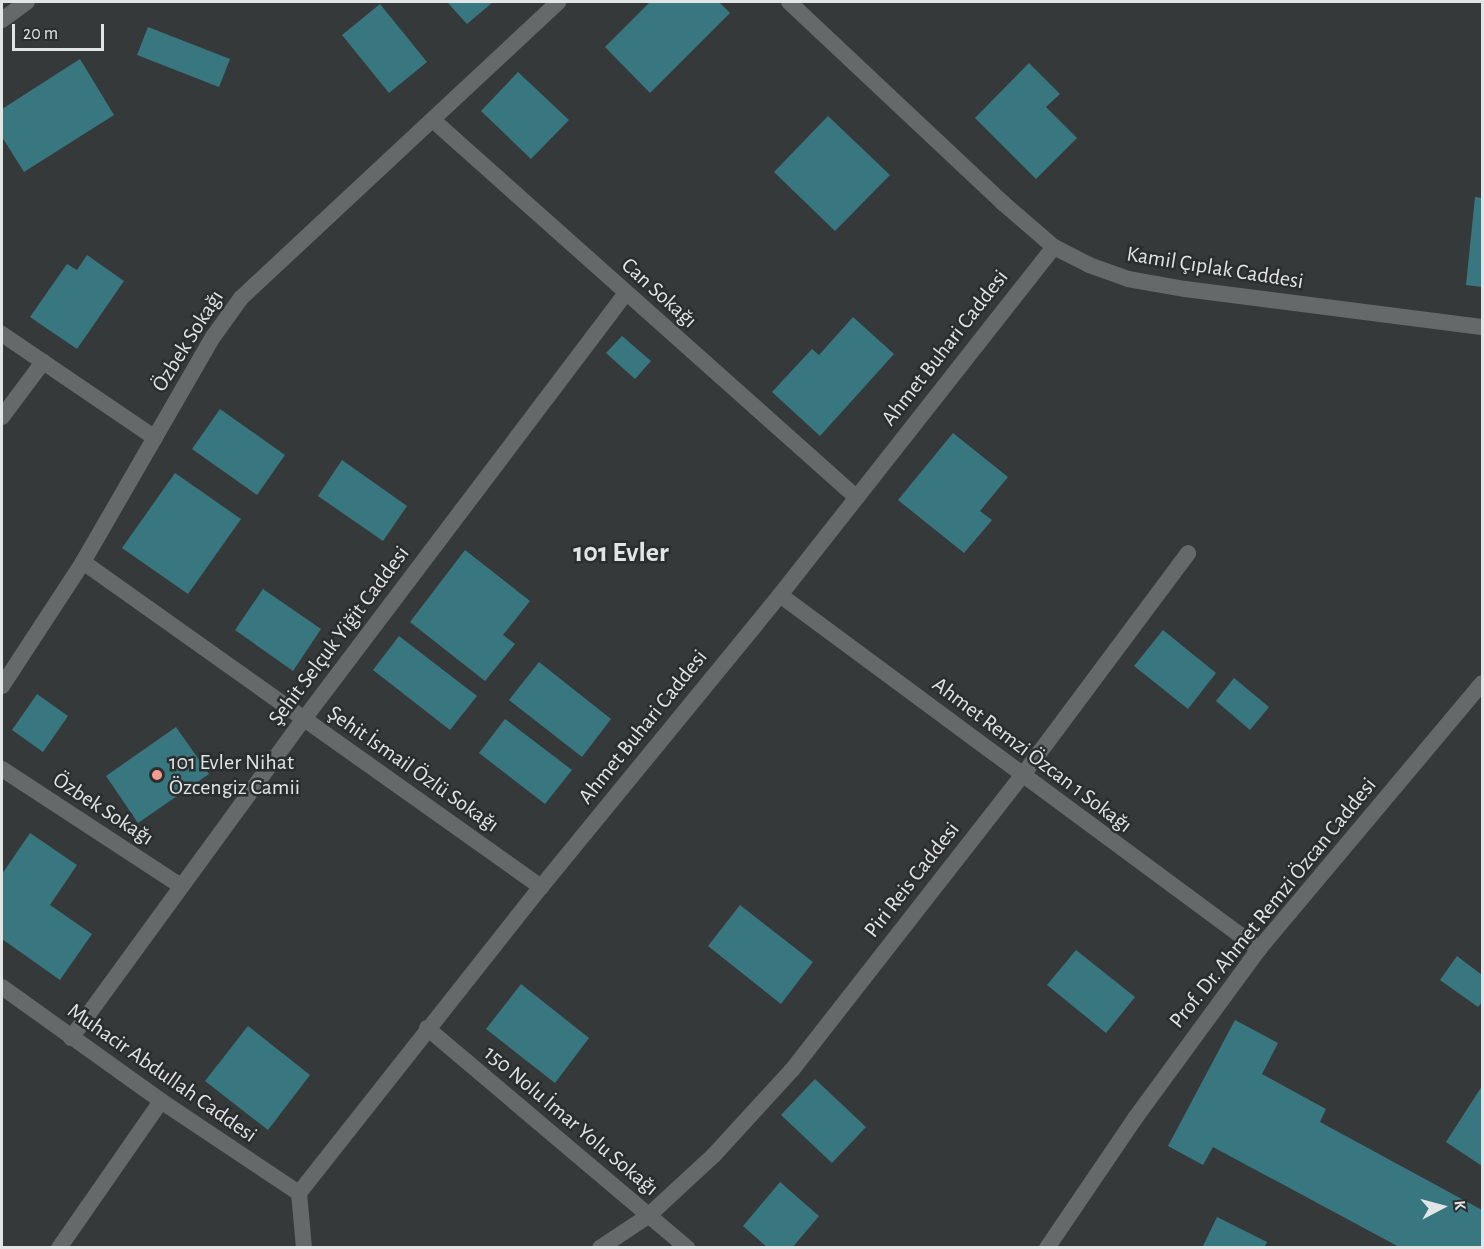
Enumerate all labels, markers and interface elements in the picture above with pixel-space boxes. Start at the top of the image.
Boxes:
scale bar [15,12,106,50]
text: 20 m [23,25,58,43]
street label: Kamil Çıplak Caddesi [1125,241,1305,295]
street label: Can Sokağı [616,252,702,334]
street label: Ahmet Buhari Caddesi [876,265,1014,431]
street label: Özbek Sokağı [146,285,230,397]
district label: 101 Evler [573,536,669,570]
street label: Şehit Selçuk Yiğit Caddesi [263,541,415,731]
street label: Ahmet Buhari Caddesi [573,645,713,809]
street label: Ahmet Remzi Özcan 1 Sokağı [927,671,1137,839]
street label: Şehit İsmail Özlü Sokağı [322,700,504,838]
place label: 101 Evler Nihat Özcengiz Camii [169,749,300,800]
street label: Özbek Sokağı [48,767,158,851]
marker: 101 Evler Nihat Özcengiz Camii [150,768,164,782]
street label: Prof. Dr. Ahmet Remzi Özcan Caddesi [1164,772,1382,1034]
street label: Piri Reis Caddesi [859,817,965,943]
street label: Muhacir Abdullah Caddesi [62,998,262,1148]
street label: 150 Nolu İmar Yolu Sokağı [478,1040,664,1202]
north arrow [1412,1177,1472,1237]
text: K [1451,1200,1468,1211]

